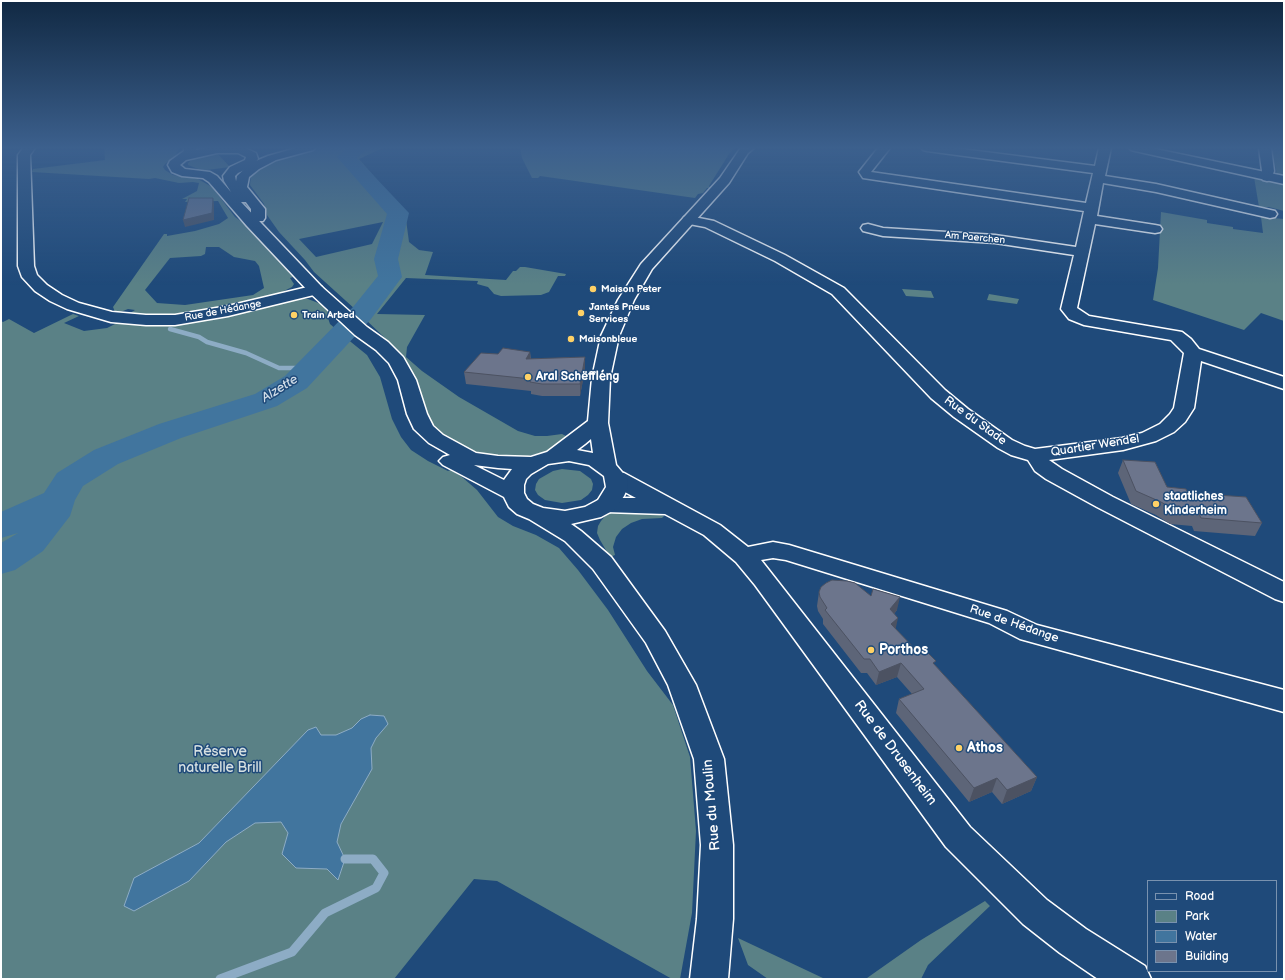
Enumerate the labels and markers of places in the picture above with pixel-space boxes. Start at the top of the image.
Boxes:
place label: Maison Peter [601,283,661,295]
marker: Maison Peter [588,284,598,294]
place label: Jantes Pneus Services [589,301,650,324]
marker: Jantes Pneus Services [576,308,586,318]
place label: Train Arbed [302,309,355,321]
marker: Train Arbed [289,310,299,320]
place label: Maisonbleue [579,333,637,345]
marker: Maisonbleue [566,334,576,344]
place label: Aral Schëffléng [536,370,619,384]
marker: Aral Schëffléng [523,372,533,382]
place label: staatliches Kinderheim [1164,490,1227,518]
marker: staatliches Kinderheim [1151,499,1161,509]
place label: Porthos [879,642,928,658]
marker: Porthos [866,645,876,655]
place label: Athos [967,740,1003,756]
marker: Athos [954,743,964,753]

